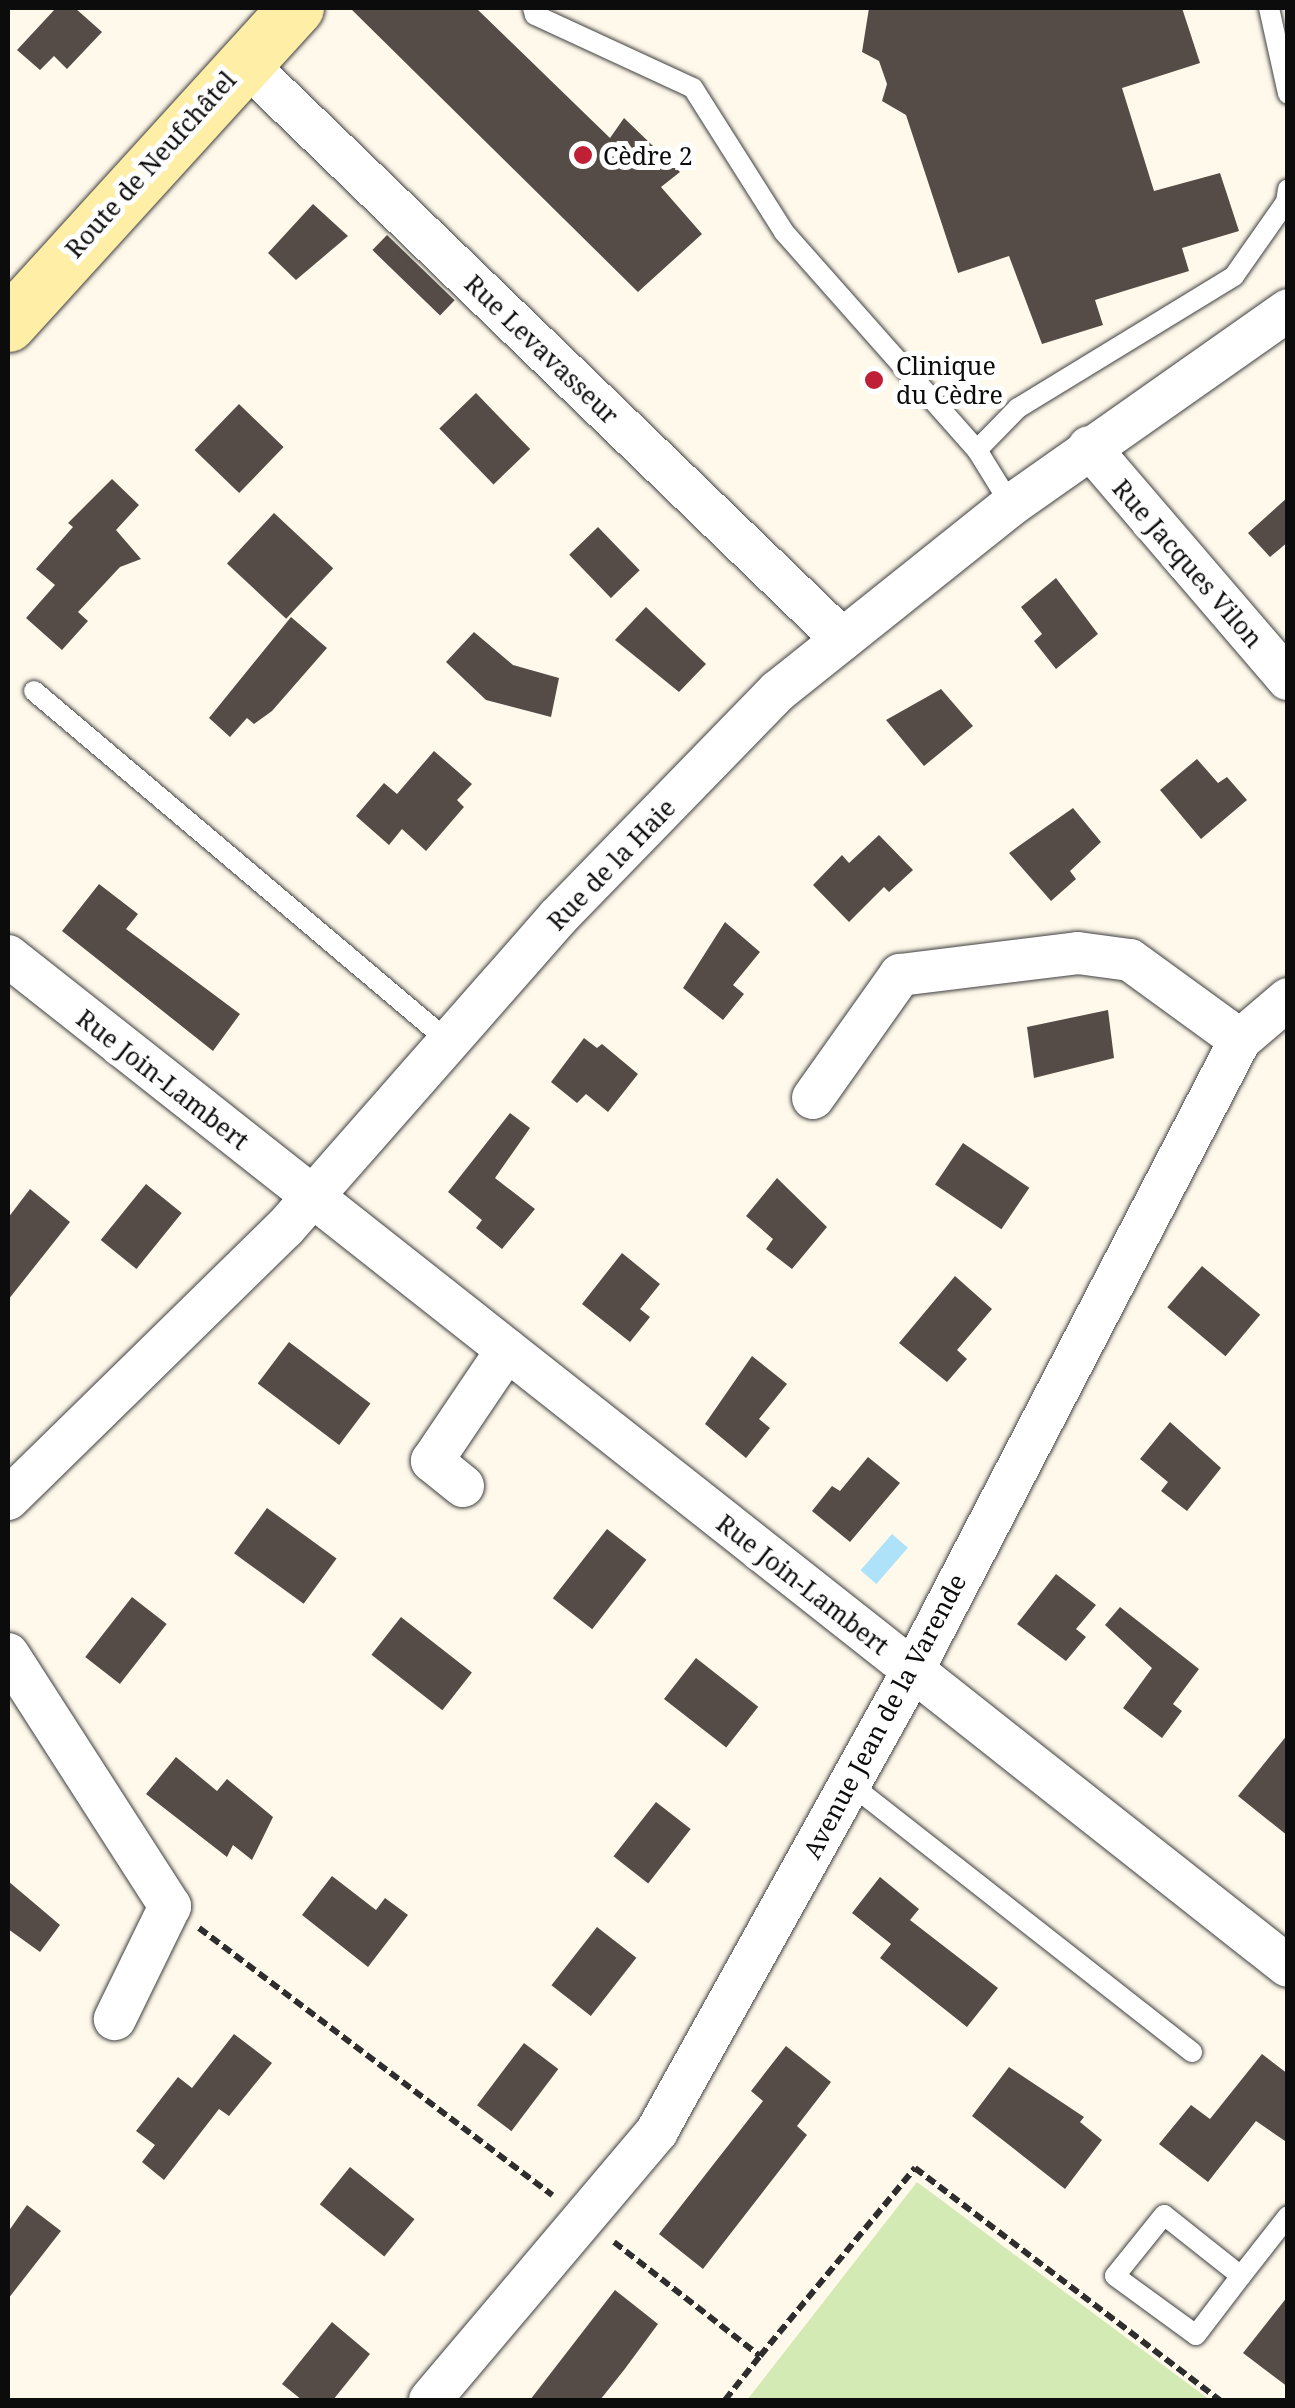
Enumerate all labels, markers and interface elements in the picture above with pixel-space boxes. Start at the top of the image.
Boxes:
street label: Route de Neufchâtel [58,65,242,263]
place label: Cèdre 2 [603,140,693,170]
marker: Cèdre 2 [572,144,594,166]
street label: Rue Levavasseur [459,268,625,430]
place label: Clinique du Cèdre [896,351,1003,410]
marker: Clinique du Cèdre [861,367,887,393]
street label: Rue Jacques Vilon [1107,473,1269,653]
street label: Rue de la Haie [541,792,681,936]
street label: Rue Join-Lambert [71,1003,255,1155]
street label: Rue Join-Lambert [711,1508,895,1660]
street label: Avenue Jean de la Varende [796,1569,972,1863]

